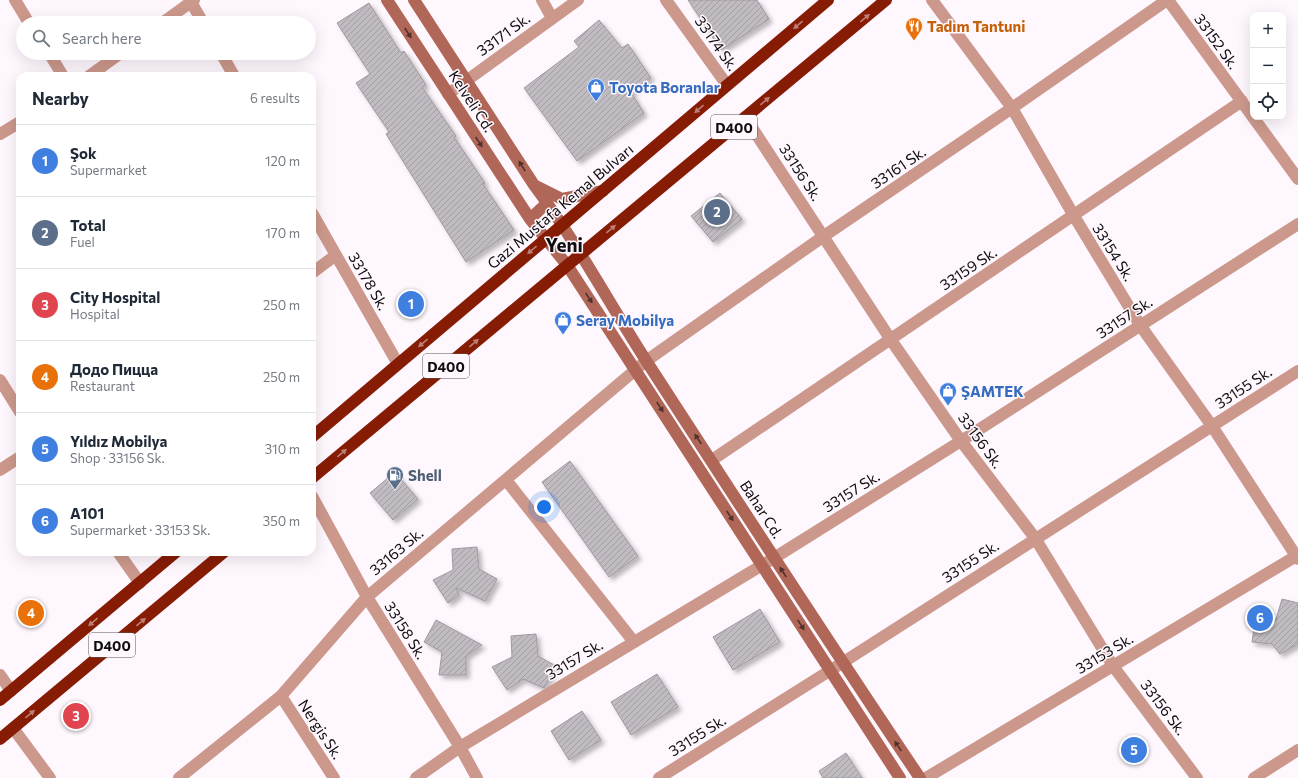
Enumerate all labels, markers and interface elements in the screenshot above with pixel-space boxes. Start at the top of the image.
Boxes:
street label: 33171 Sk. [473,9,533,59]
street label: 33152 Sk. [1191,10,1243,72]
street label: 33174 Sk. [692,12,742,74]
map controls [1250,12,1286,120]
button: + [1250,12,1286,48]
one-way arrow [859,14,870,23]
search box [16,16,316,60]
restaurant icon: Tadım Tantuni [904,16,924,41]
place label: Tadım Tantuni [927,17,1025,35]
one-way arrow [793,21,804,30]
icon: search [30,27,52,49]
one-way arrow [404,28,412,38]
text: Search here [62,29,141,47]
button: − [1250,48,1286,84]
street label: Kelveli Cd. [445,67,499,135]
shop icon: Toyota Boranlar [586,77,606,102]
place label: Toyota Boranlar [609,78,720,96]
button: locate [1250,84,1286,120]
text: Nearby [32,88,89,109]
text: 6 results [250,90,300,106]
one-way arrow [759,97,770,106]
one-way arrow [694,104,704,113]
road number: D400 [711,115,757,139]
one-way arrow [475,137,483,147]
street label: Gazi Mustafa Kemal Bulvarı [483,140,637,272]
street label: 33156 Sk. [776,140,826,204]
street label: 33161 Sk. [867,142,929,192]
text: Şok [70,144,97,162]
text: 1 [42,153,48,169]
text: 120 m [265,153,300,169]
one-way arrow [518,161,526,171]
text: Supermarket [70,162,147,178]
pin: 2 [704,197,730,227]
text: Total [70,216,106,234]
street label: 33154 Sk. [1089,220,1139,284]
text: 2 [41,225,49,241]
text: 170 m [265,225,300,241]
one-way arrow [606,225,616,234]
district label: Yeni [545,233,583,256]
text: Fuel [70,234,95,250]
street label: 33159 Sk. [936,242,1000,294]
one-way arrow [527,245,538,254]
street label: 33178 Sk. [345,249,393,313]
text: City Hospital [70,288,160,306]
pin: 1 [398,289,424,319]
street label: 33157 Sk. [1093,292,1155,342]
one-way arrow [585,293,593,303]
text: 3 [41,297,49,313]
text: 250 m [263,297,300,313]
text: Hospital [70,306,120,322]
shop icon: Seray Mobilya [553,310,573,335]
place label: Seray Mobilya [576,311,674,329]
one-way arrow [417,339,428,348]
one-way arrow [469,339,479,348]
road number: D400 [423,354,469,378]
text: Додо Пицца [70,360,158,378]
street label: 33155 Sk. [1211,362,1275,412]
text: 4 [41,369,49,385]
text: 250 m [263,369,300,385]
text: Restaurant [70,378,135,394]
shop icon: ŞAMTEK [938,381,958,406]
place label: ŞAMTEK [961,382,1024,400]
one-way arrow [656,401,663,413]
street label: 33156 Sk. [955,409,1007,471]
text: Yıldız Mobilya [70,432,168,450]
one-way arrow [694,433,702,444]
text: 5 [41,441,49,457]
text: 310 m [265,441,300,457]
one-way arrow [337,449,347,458]
text: Shop · 33156 Sk. [70,450,165,466]
fuel station icon: Shell [385,465,405,490]
place label: Shell [408,466,442,484]
street label: 33157 Sk. [819,467,883,515]
street label: Bahar Cd. [737,477,787,541]
your location [534,497,554,517]
text: A101 [70,504,104,522]
one-way arrow [726,511,734,521]
text: 6 [41,513,49,529]
text: 350 m [263,513,300,529]
text: Supermarket · 33153 Sk. [70,522,210,538]
street label: 33163 Sk. [366,523,426,579]
street label: 33155 Sk. [938,536,1002,586]
one-way arrow [779,566,787,577]
pin: 4 [18,598,44,628]
street label: 33158 Sk. [381,598,431,662]
pin: 6 [1247,603,1273,633]
one-way arrow [135,617,146,626]
one-way arrow [87,618,98,627]
one-way arrow [797,620,805,630]
street label: 33153 Sk. [1072,629,1136,677]
road number: D400 [89,633,135,657]
street label: 33157 Sk. [542,635,606,683]
street label: 33156 Sk. [1137,676,1191,738]
street label: Nergis Sk. [295,696,347,762]
pin: 3 [63,701,89,731]
one-way arrow [25,709,35,718]
street label: 33155 Sk. [665,710,729,760]
pin: 5 [1121,735,1147,765]
one-way arrow [894,740,902,751]

